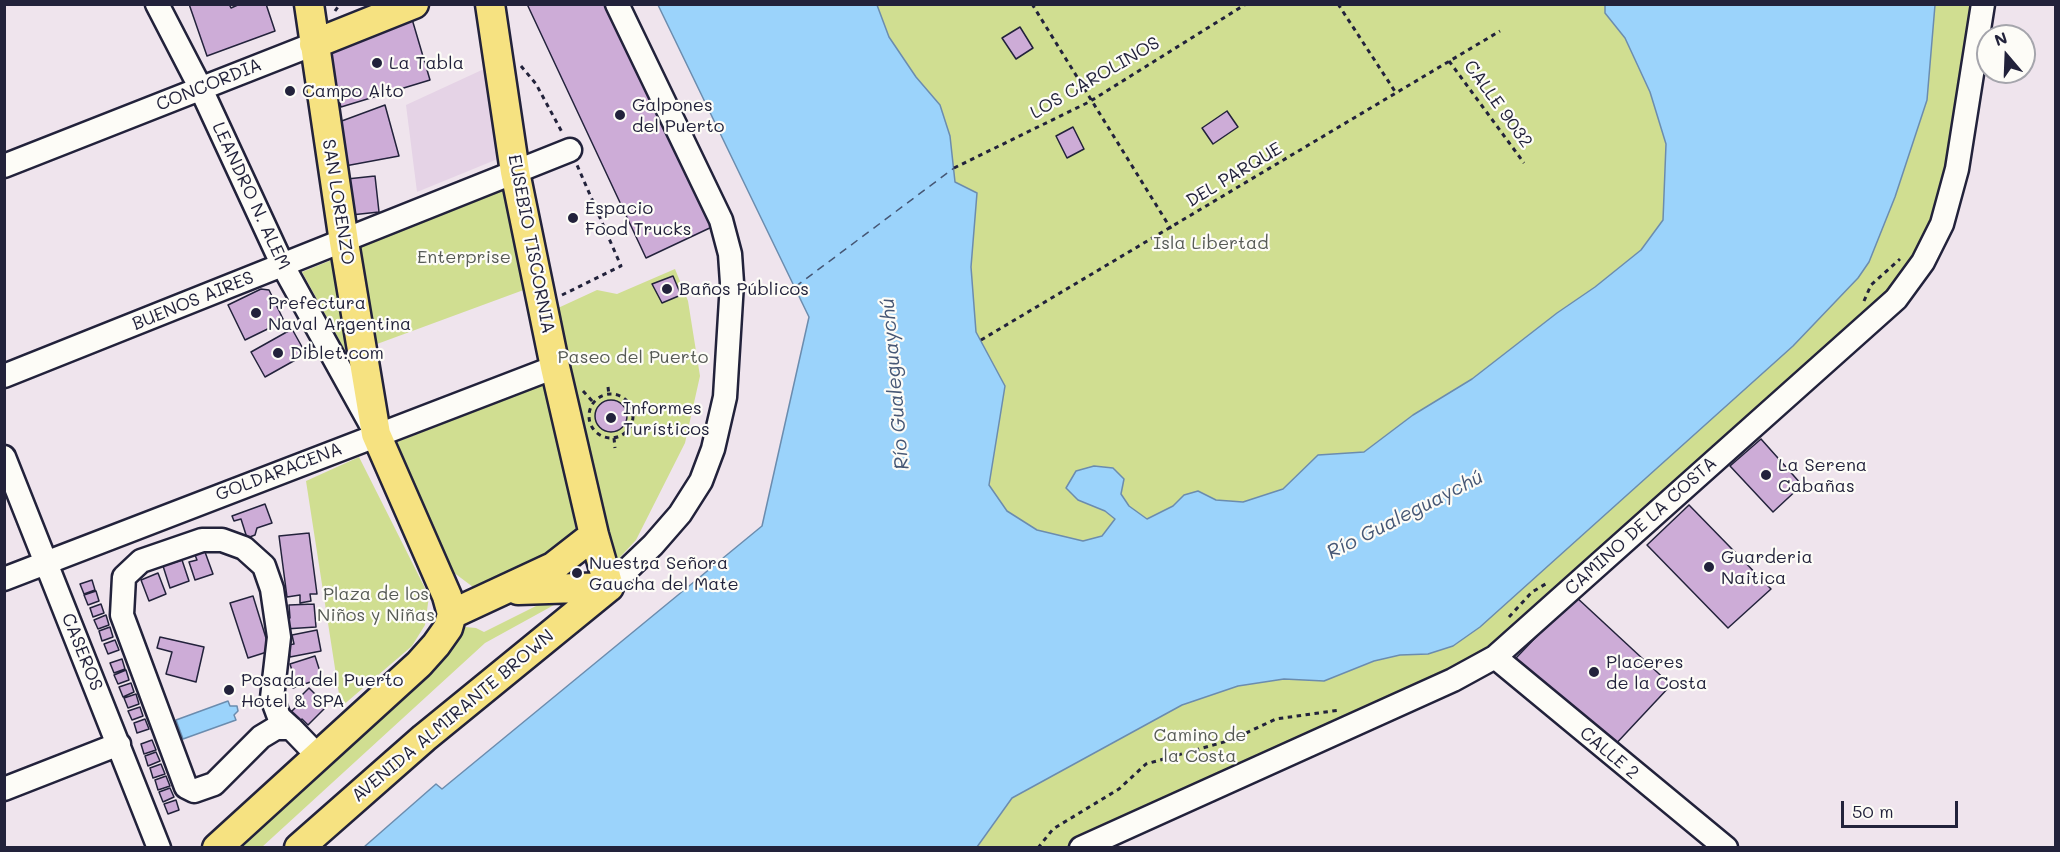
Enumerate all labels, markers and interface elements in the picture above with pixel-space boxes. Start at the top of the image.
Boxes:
north arrow [1976,24,2036,84]
text: N [1991,26,2010,50]
street label: LOS CAROLINOS [1026,32,1164,124]
place label: La Tabla [389,52,464,74]
street label: CONCORDIA [153,54,265,116]
marker: La Tabla [370,56,384,70]
street label: CALLE 9032 [1459,56,1537,152]
place label: Campo Alto [302,80,404,102]
marker: Campo Alto [283,84,297,98]
place label: Galpones del Puerto [632,94,724,136]
marker: Galpones del Puerto [613,108,627,122]
street label: LEANDRO N. ALEM [207,119,295,273]
street label: SAN LORENZO [317,138,359,266]
street label: DEL PARQUE [1182,138,1286,212]
street label: EUSEBIO TISCORNIA [503,153,559,335]
place label: Espacio Food Trucks [585,197,691,240]
marker: Espacio Food Trucks [566,211,580,225]
park label: Isla Libertad [1153,232,1269,254]
park label: Enterprise [417,246,511,268]
street label: BUENOS AIRES [129,267,257,335]
place label: Baños Públicos [679,278,809,300]
marker: Baños Públicos [660,282,674,296]
place label: Prefectura Naval Argentina [268,292,411,334]
water label: Río Gualeguaychú [876,297,914,471]
marker: Prefectura Naval Argentina [249,306,263,320]
place label: Diblet.com [290,342,384,364]
marker: Diblet.com [271,346,285,360]
park label: Paseo del Puerto [558,346,708,368]
place label: Informes Turísticos [623,397,710,440]
marker: Informes Turísticos [604,411,618,425]
street label: GOLDARACENA [213,438,345,506]
street label: CAMINO DE LA COSTA [1561,452,1721,600]
place label: La Serena Cabañas [1778,454,1867,496]
water label: Río Gualeguaychú [1323,465,1487,565]
marker: La Serena Cabañas [1759,468,1773,482]
place label: Guarderia Naitica [1721,546,1813,588]
place label: Nuestra Señora Gaucha del Mate [589,552,739,594]
marker: Guarderia Naitica [1702,560,1716,574]
marker: Nuestra Señora Gaucha del Mate [570,566,584,580]
park label: Plaza de los Niños y Niñas [317,583,435,626]
street label: CASEROS [57,610,107,694]
street label: AVENIDA ALMIRANTE BROWN [348,625,558,807]
place label: Placeres de la Costa [1606,651,1707,694]
marker: Placeres de la Costa [1587,665,1601,679]
place label: Posada del Puerto Hotel & SPA [241,669,403,712]
marker: Posada del Puerto Hotel & SPA [222,683,236,697]
street label: CALLE 2 [1575,722,1643,784]
park label: Camino de la Costa [1154,724,1246,766]
scale bar [1844,789,1961,827]
text: 50 m [1852,799,1894,823]

